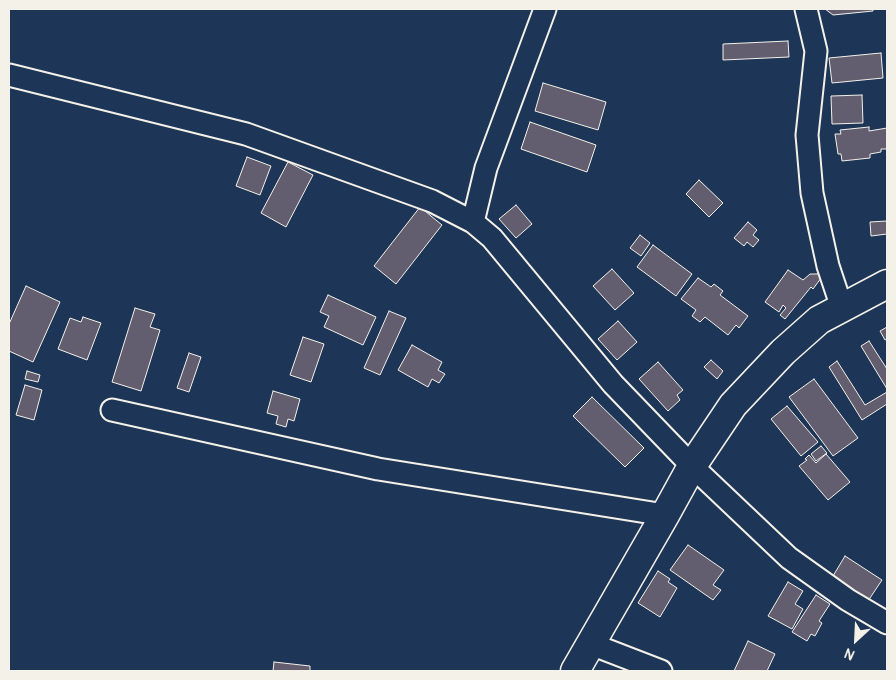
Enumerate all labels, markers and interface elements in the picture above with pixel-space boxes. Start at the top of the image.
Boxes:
north arrow [831,615,881,665]
text: N [842,644,857,664]

